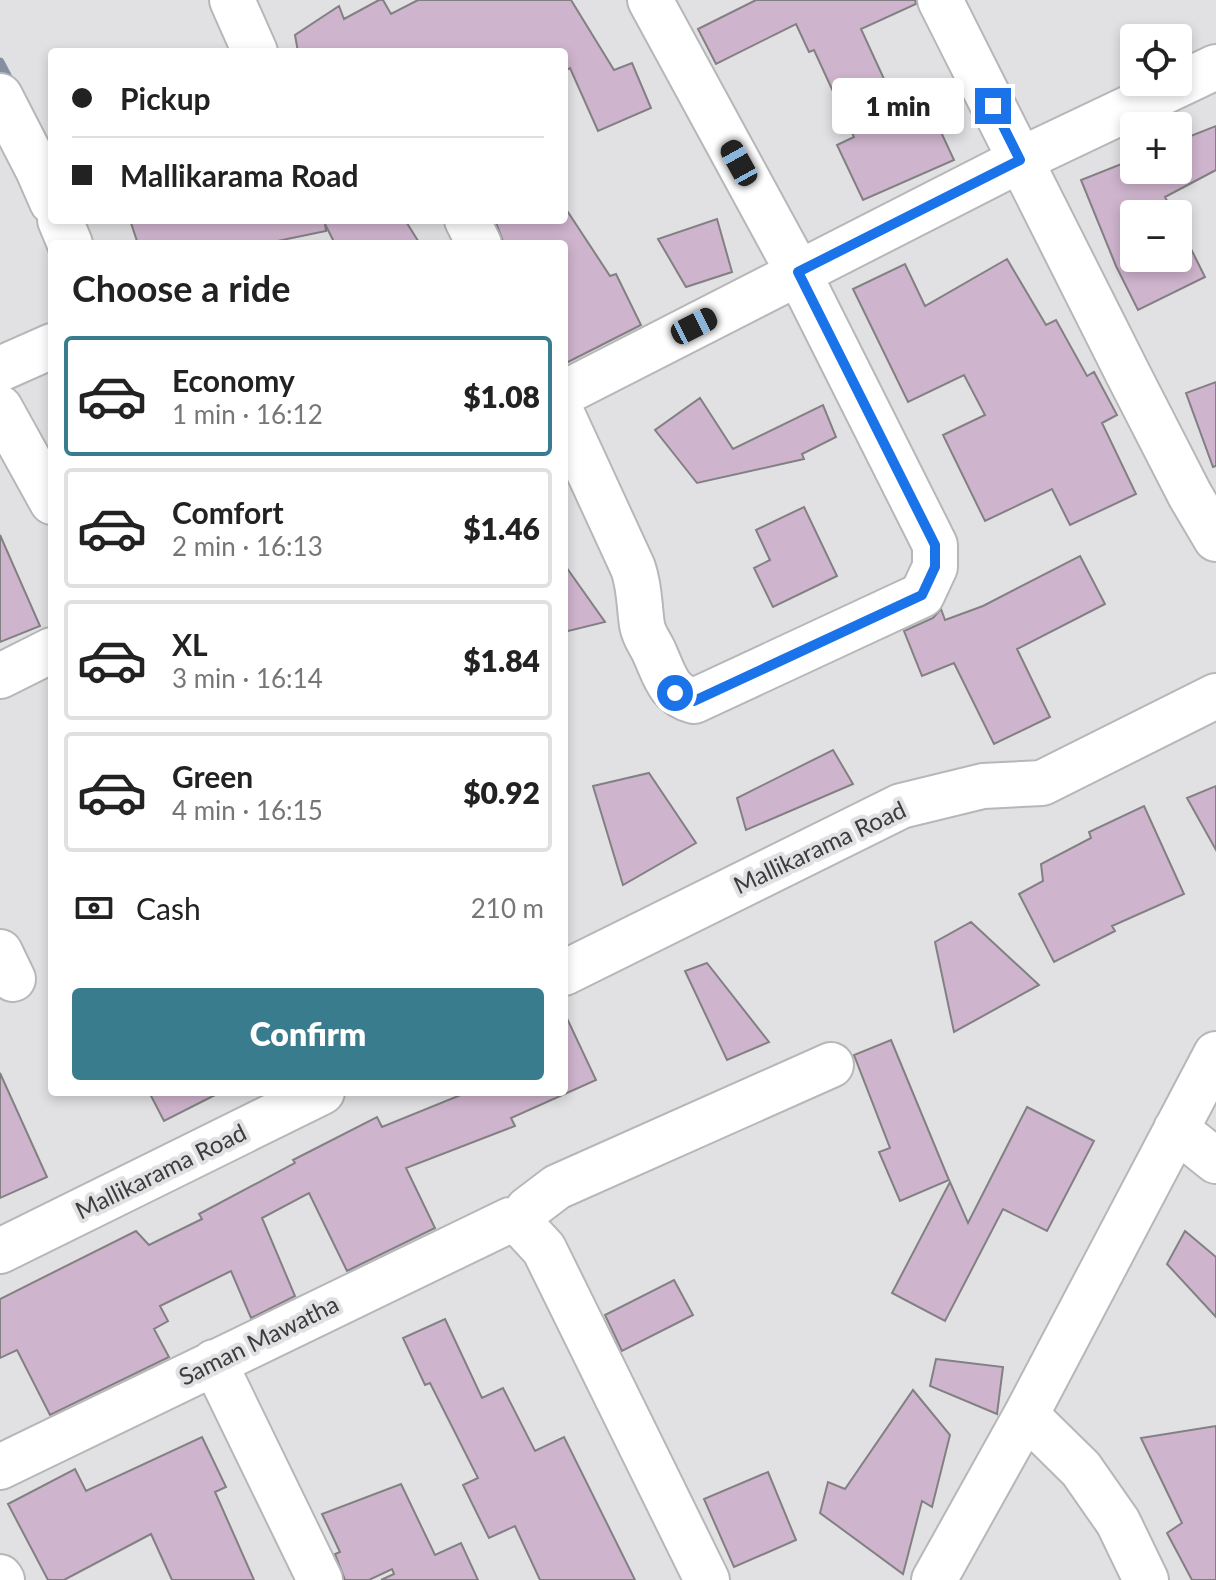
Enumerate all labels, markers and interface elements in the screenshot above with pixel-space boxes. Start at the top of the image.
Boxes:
map controls [1120,24,1192,272]
button: locate [1120,24,1192,96]
callout: 1 min [833,78,965,134]
text: Pickup [120,80,211,116]
route end [975,88,1011,124]
text: 1 min [866,90,930,122]
button: + [1120,112,1192,184]
car [717,136,761,190]
text: Mallikarama Road [120,157,359,193]
button: − [1120,200,1192,272]
text: Choose a ride [72,266,291,310]
car [667,304,721,348]
icon: car [76,360,148,432]
text: Economy [172,362,295,398]
text: $1.08 [463,378,540,414]
text: 1 min · 16:12 [172,398,323,430]
icon: car [76,492,148,564]
text: Comfort [172,494,284,530]
text: $1.46 [463,510,540,546]
text: 2 min · 16:13 [172,530,323,562]
icon: car [76,624,148,696]
text: XL [172,626,208,662]
text: $1.84 [463,642,540,678]
text: 3 min · 16:14 [172,662,323,694]
route start [657,675,693,711]
icon: car [76,756,148,828]
text: Green [172,758,253,794]
text: $0.92 [463,774,540,810]
text: 4 min · 16:15 [172,794,323,826]
street label: Mallikarama Road [729,794,910,899]
icon: cash [72,886,116,930]
text: Cash [136,890,201,926]
text: 210 m [471,892,544,924]
button: Confirm [72,988,544,1080]
street label: Mallikarama Road [70,1117,251,1225]
street label: Saman Mawatha [174,1288,343,1391]

